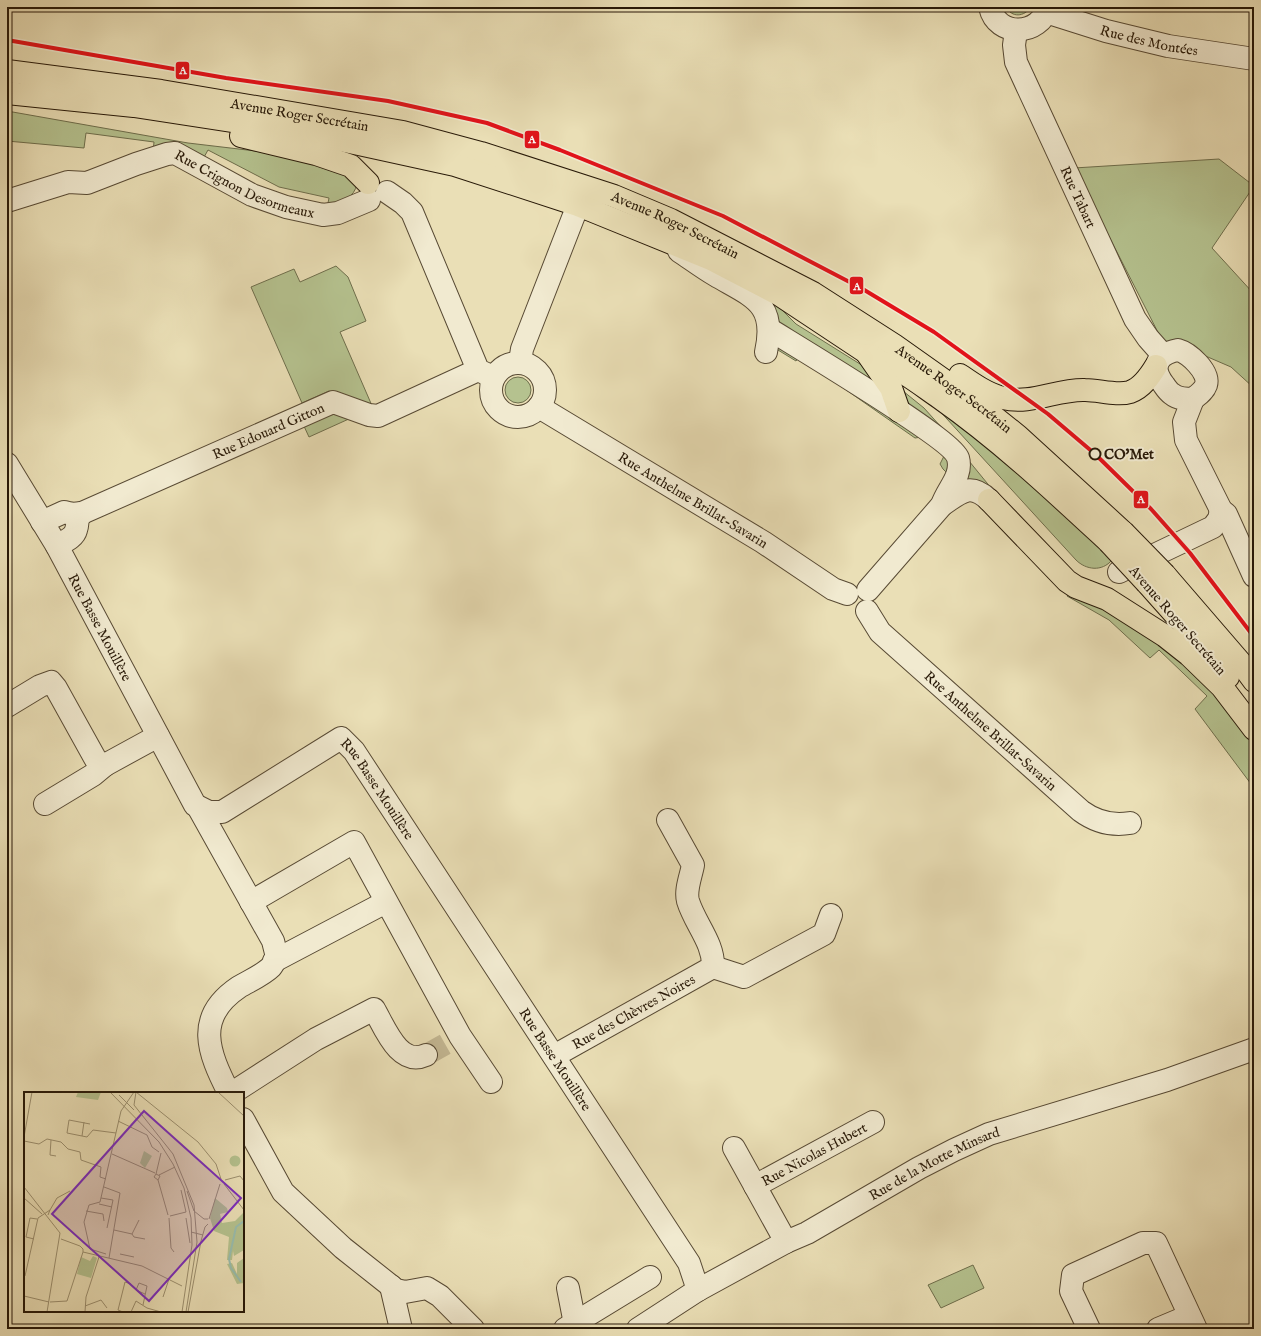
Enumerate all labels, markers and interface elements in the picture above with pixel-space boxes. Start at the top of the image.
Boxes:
street label: Rue des Montées [1097,22,1199,60]
line badge: A [175,61,190,80]
text: A [178,64,187,78]
street label: Avenue Roger Secrétain [228,95,370,136]
line badge: A [524,130,540,149]
text: A [527,133,536,147]
street label: Rue Crignon Desormeaux [171,146,316,223]
street label: Rue Tabart [1056,164,1100,231]
street label: Avenue Roger Secrétain [607,187,742,264]
line badge: A [849,276,864,295]
text: A [852,280,861,294]
street label: Avenue Roger Secrétain [891,340,1016,438]
street label: Rue Edouard Gitton [210,399,328,464]
place label: CO'Met [1104,446,1154,464]
marker: CO'Met [1088,447,1102,461]
street label: Rue Anthelme Brillat-Savarin [614,449,772,553]
line badge: A [1133,490,1149,509]
text: A [1136,493,1145,507]
street label: Avenue Roger Secrétain [1124,561,1230,680]
street label: Rue Basse Mouillère [63,571,136,685]
street label: Rue Anthelme Brillat-Savarin [920,667,1061,796]
street label: Rue Basse Mouillère [336,735,418,844]
street label: Rue des Chèvres Noires [569,971,699,1054]
street label: Rue Basse Mouillère [515,1005,595,1115]
inset map [24,1092,244,1312]
street label: Rue Nicolas Hubert [758,1119,870,1191]
street label: Rue de la Motte Minsard [866,1123,1002,1205]

